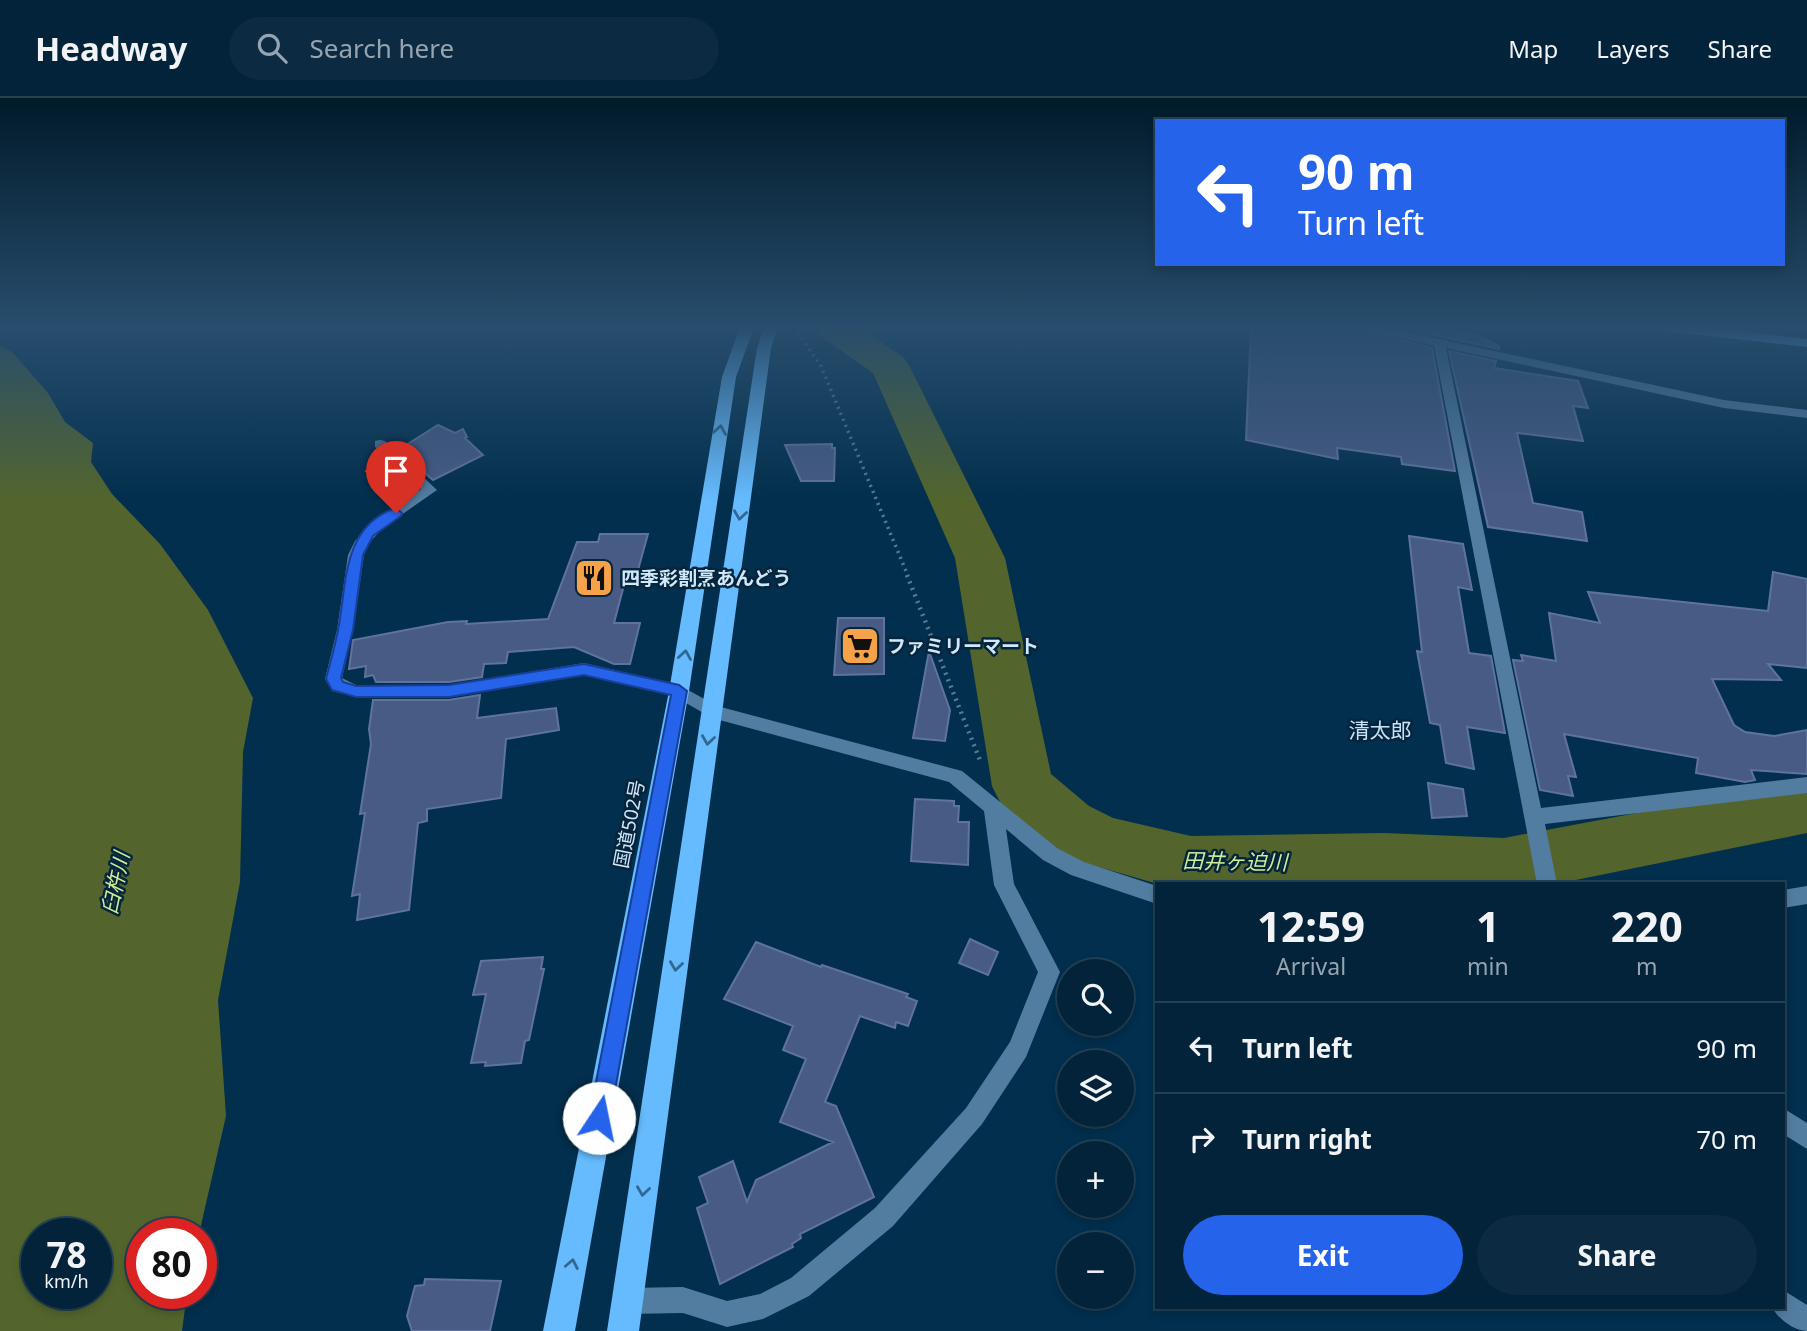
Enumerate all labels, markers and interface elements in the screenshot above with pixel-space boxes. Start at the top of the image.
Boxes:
search box [229,17,719,80]
text: Headway [35,26,187,71]
icon: search [253,29,291,67]
text: Search here [309,30,454,66]
text: Map [1508,32,1558,65]
text: Layers [1596,32,1670,65]
text: Share [1708,32,1772,65]
text: 90 m [1298,138,1415,204]
icon: left [1183,147,1274,238]
text: Turn left [1298,201,1424,244]
one-way arrow [713,424,728,436]
pin [366,441,426,513]
icon: arrive [377,452,415,490]
one-way arrow [733,509,748,521]
restaurant icon: 四季彩割烹あんどう [573,557,615,599]
place label: 四季彩割烹あんどう [621,565,791,591]
supermarket icon: ファミリーマート [839,625,881,667]
place label: ファミリーマート [887,633,1039,659]
one-way arrow [677,649,692,661]
district label: 清太郎 [1349,716,1412,744]
one-way arrow [701,735,716,746]
street label: 国道502号 [608,778,650,870]
water label: 田井ヶ迫川 [1182,846,1290,876]
water label: 臼杵川 [95,847,136,917]
text: 12:59 [1257,897,1365,954]
text: 1 [1476,897,1500,954]
text: 220 [1611,897,1683,954]
text: Arrival [1276,950,1346,982]
text: min [1467,950,1509,982]
text: m [1636,950,1658,982]
map controls [1057,959,1134,1309]
button: search [1057,959,1134,1036]
one-way arrow [668,960,683,971]
icon: left [1183,1029,1221,1067]
text: Turn left [1242,1030,1353,1066]
text: 90 m [1696,1030,1757,1066]
button: layers [1057,1050,1134,1127]
position arrow [562,1081,636,1155]
icon: right [1183,1120,1221,1158]
text: Turn right [1242,1121,1372,1157]
text: 70 m [1696,1121,1757,1157]
button: + [1057,1141,1134,1218]
one-way arrow [636,1185,651,1197]
button: Exit [1183,1215,1463,1295]
button: Share [1477,1215,1757,1295]
speed limit sign: 80 [126,1218,217,1309]
text: 78 [46,1231,87,1278]
button: − [1057,1232,1134,1309]
one-way arrow [563,1258,578,1270]
text: km/h [44,1269,89,1293]

